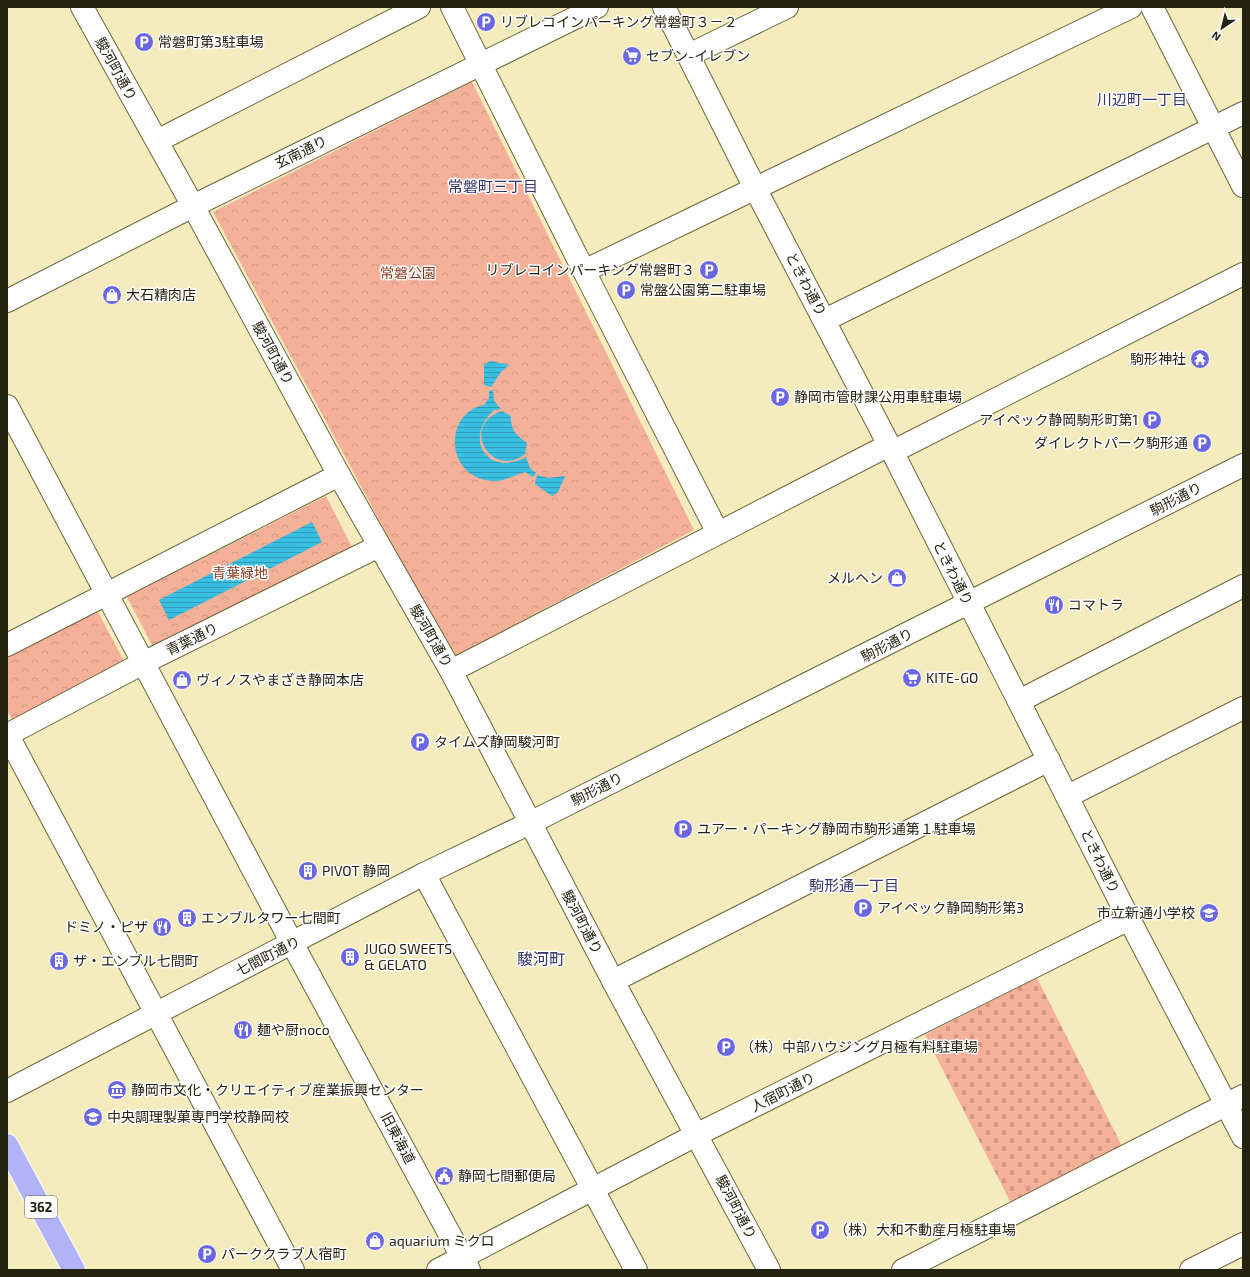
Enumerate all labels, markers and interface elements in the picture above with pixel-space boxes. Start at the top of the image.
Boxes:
north arrow [1202,8,1242,48]
parking icon: リブレコインパーキング常磐町３－２ [475,11,497,33]
place label: リブレコインパーキング常磐町３－２ [500,13,738,30]
text: N [1209,29,1223,44]
parking icon: 常磐町第3駐車場 [133,31,155,53]
place label: 常磐町第3駐車場 [158,33,264,50]
street label: 駿河町通り [92,34,141,103]
supermarket icon: セブン-イレブン [621,45,643,67]
place label: セブン-イレブン [646,47,750,64]
district label: 川辺町一丁目 [1097,90,1187,108]
street label: 玄南通り [272,132,330,171]
district label: 常磐町三丁目 [448,177,538,195]
street label: ときわ通り [783,249,830,319]
parking icon: リブレコインパーキング常磐町３ [698,259,720,281]
place label: リブレコインパーキング常磐町３ [485,261,695,278]
park label: 常磐公園 [380,264,436,281]
parking icon: 常盤公園第二駐車場 [615,279,637,301]
place label: 常盤公園第二駐車場 [640,281,766,298]
shop icon: 大石精肉店 [101,284,123,306]
place label: 大石精肉店 [126,286,196,303]
street label: 駿河町通り [249,318,298,387]
temple icon: 駒形神社 [1189,348,1211,370]
place label: 駒形神社 [1130,350,1186,367]
parking icon: 静岡市管財課公用車駐車場 [769,386,791,408]
place label: 静岡市管財課公用車駐車場 [794,388,962,405]
parking icon: アイペック静岡駒形町第1 [1141,409,1163,431]
place label: アイペック静岡駒形町第1 [979,411,1138,428]
parking icon: ダイレクトパーク駒形通 [1191,432,1213,454]
place label: ダイレクトパーク駒形通 [1034,434,1188,451]
street label: 駒形通り [1147,478,1205,519]
street label: ときわ通り [930,538,977,608]
park label: 青葉緑地 [212,564,268,581]
shop icon: メルヘン [886,567,908,589]
place label: メルヘン [827,569,883,586]
restaurant icon: コマトラ [1043,594,1065,616]
place label: コマトラ [1068,596,1124,613]
street label: 駿河町通り [407,601,456,670]
street label: 青葉通り [163,619,221,658]
street label: 駒形通り [858,624,916,665]
supermarket icon: KITE-GO [901,667,923,689]
shop icon: ヴィノスやまざき静岡本店 [171,669,193,691]
place label: KITE-GO [926,669,978,686]
place label: ヴィノスやまざき静岡本店 [196,671,364,688]
parking icon: タイムズ静岡駿河町 [409,731,431,753]
place label: タイムズ静岡駿河町 [434,733,560,750]
street label: 駒形通り [568,768,626,809]
parking icon: ユアー・パーキング静岡市駒形通第１駐車場 [672,818,694,840]
place label: ユアー・パーキング静岡市駒形通第１駐車場 [697,820,976,837]
street label: ときわ通り [1077,826,1123,896]
building icon: PIVOT 静岡 [297,860,319,882]
place label: PIVOT 静岡 [322,862,390,879]
district label: 駒形通一丁目 [809,876,899,894]
street label: 駿河町通り [559,887,606,957]
parking icon: アイペック静岡駒形第3 [852,897,874,919]
place label: アイペック静岡駒形第3 [877,899,1024,916]
school or university icon: 市立新通小学校 [1198,902,1220,924]
place label: 市立新通小学校 [1097,904,1195,921]
building icon: エンブルタワー七間町 [176,907,198,929]
place label: エンブルタワー七間町 [201,909,341,926]
restaurant icon: ドミノ・ピザ [151,916,173,938]
place label: ドミノ・ピザ [64,918,148,935]
street label: 七間町通り [233,932,303,979]
place label: JUGO SWEETS & GELATO [364,940,452,973]
building icon: JUGO SWEETS & GELATO [339,946,361,968]
district label: 駿河町 [517,949,565,968]
building icon: ザ・エンブル七間町 [48,950,70,972]
place label: ザ・エンブル七間町 [73,952,199,969]
restaurant icon: 麺や厨noco [232,1019,254,1041]
place label: 麺や厨noco [257,1021,330,1038]
parking icon: （株）中部ハウジング月極有料駐車場 [715,1036,737,1058]
place label: （株）中部ハウジング月極有料駐車場 [740,1038,978,1055]
street label: 人宿町通り [748,1068,818,1115]
museum icon: 静岡市文化・クリエイティブ産業振興センター [106,1079,128,1101]
place label: 静岡市文化・クリエイティブ産業振興センター [131,1081,424,1098]
school or university icon: 中央調理製菓専門学校静岡校 [82,1106,104,1128]
place label: 中央調理製菓専門学校静岡校 [107,1108,289,1125]
street label: 旧東海道 [378,1109,419,1166]
public building icon: 静岡七間郵便局 [433,1165,455,1187]
place label: 静岡七間郵便局 [458,1167,556,1184]
street label: 駿河町通り [713,1172,760,1242]
road number: 362 [25,1196,57,1218]
parking icon: （株）大和不動産月極駐車場 [809,1219,831,1241]
place label: （株）大和不動産月極駐車場 [834,1221,1016,1238]
shop icon: aquarium ミクロ [364,1230,386,1252]
place label: aquarium ミクロ [389,1232,495,1249]
parking icon: パーククラブ人宿町 [196,1243,218,1265]
place label: パーククラブ人宿町 [221,1245,346,1262]

